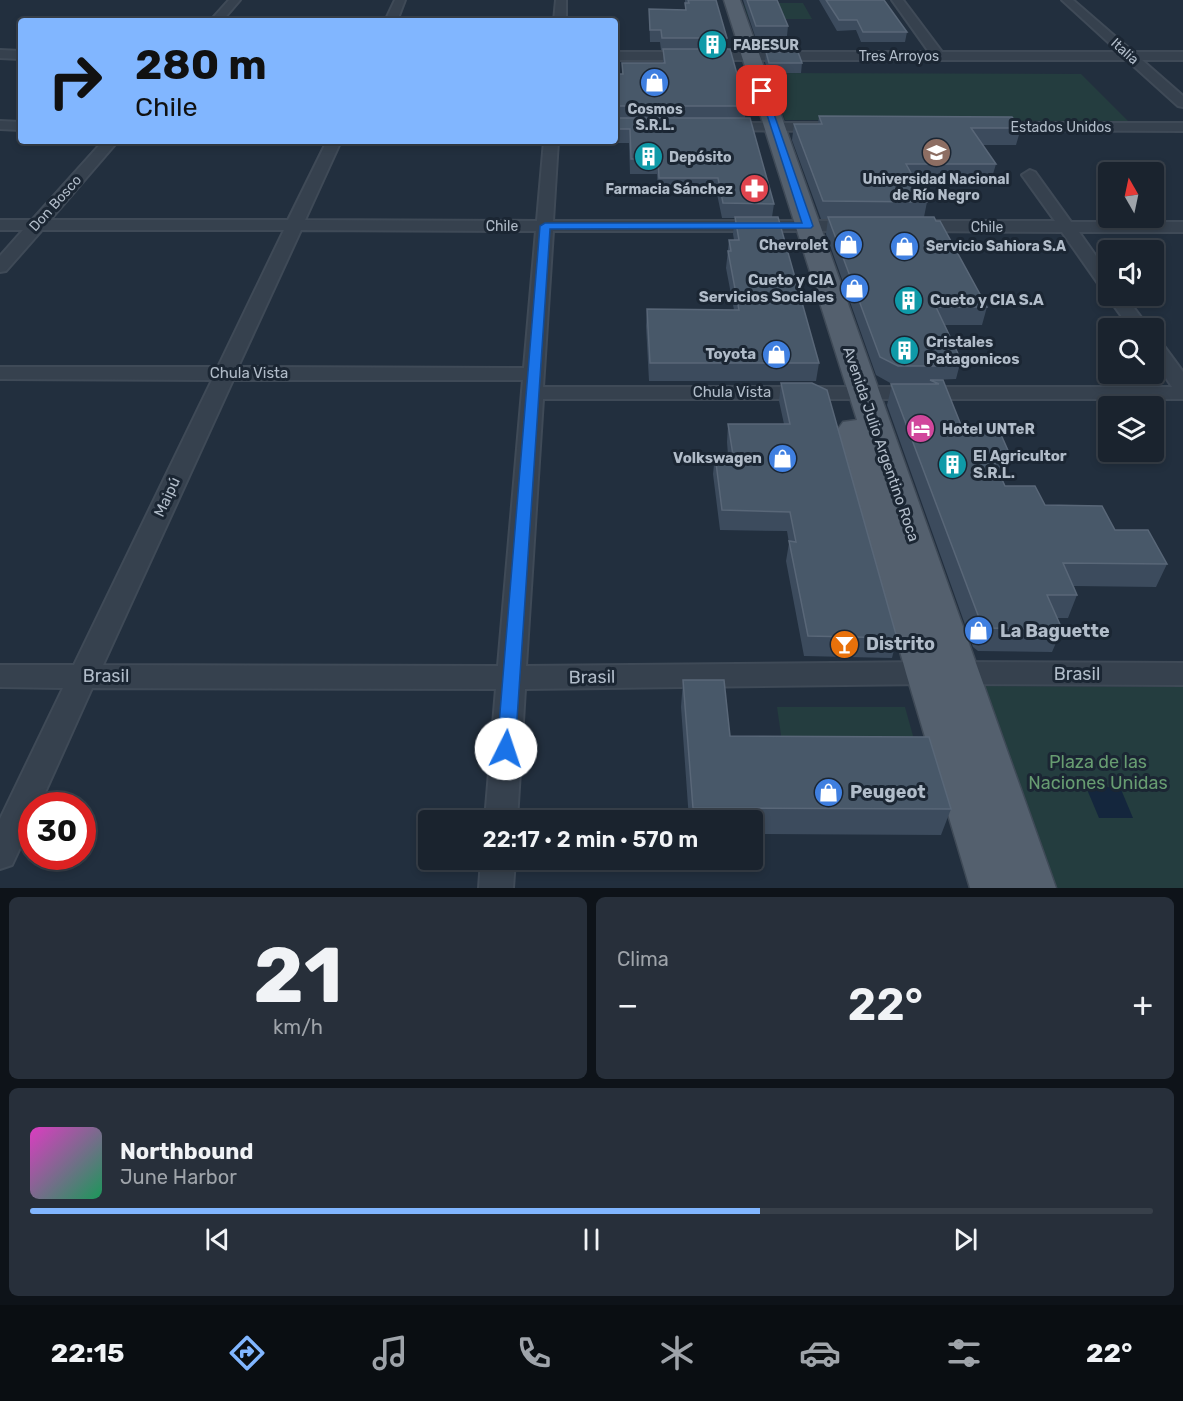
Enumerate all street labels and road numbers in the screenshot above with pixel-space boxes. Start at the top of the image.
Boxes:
street label: Italia [1107,35,1142,68]
street label: Tres Arroyos [859,48,939,65]
street label: Estados Unidos [1011,119,1111,136]
street label: Don Bosco [26,172,85,235]
street label: Chile [486,218,518,235]
street label: Chile [971,219,1003,236]
street label: Avenida Julio Argentino Roca [839,344,923,544]
street label: Chula Vista [210,364,288,382]
street label: Chula Vista [693,383,771,401]
street label: Maipú [150,474,184,520]
street label: Brasil [1054,663,1100,685]
street label: Brasil [83,665,129,687]
street label: Brasil [569,666,615,688]

